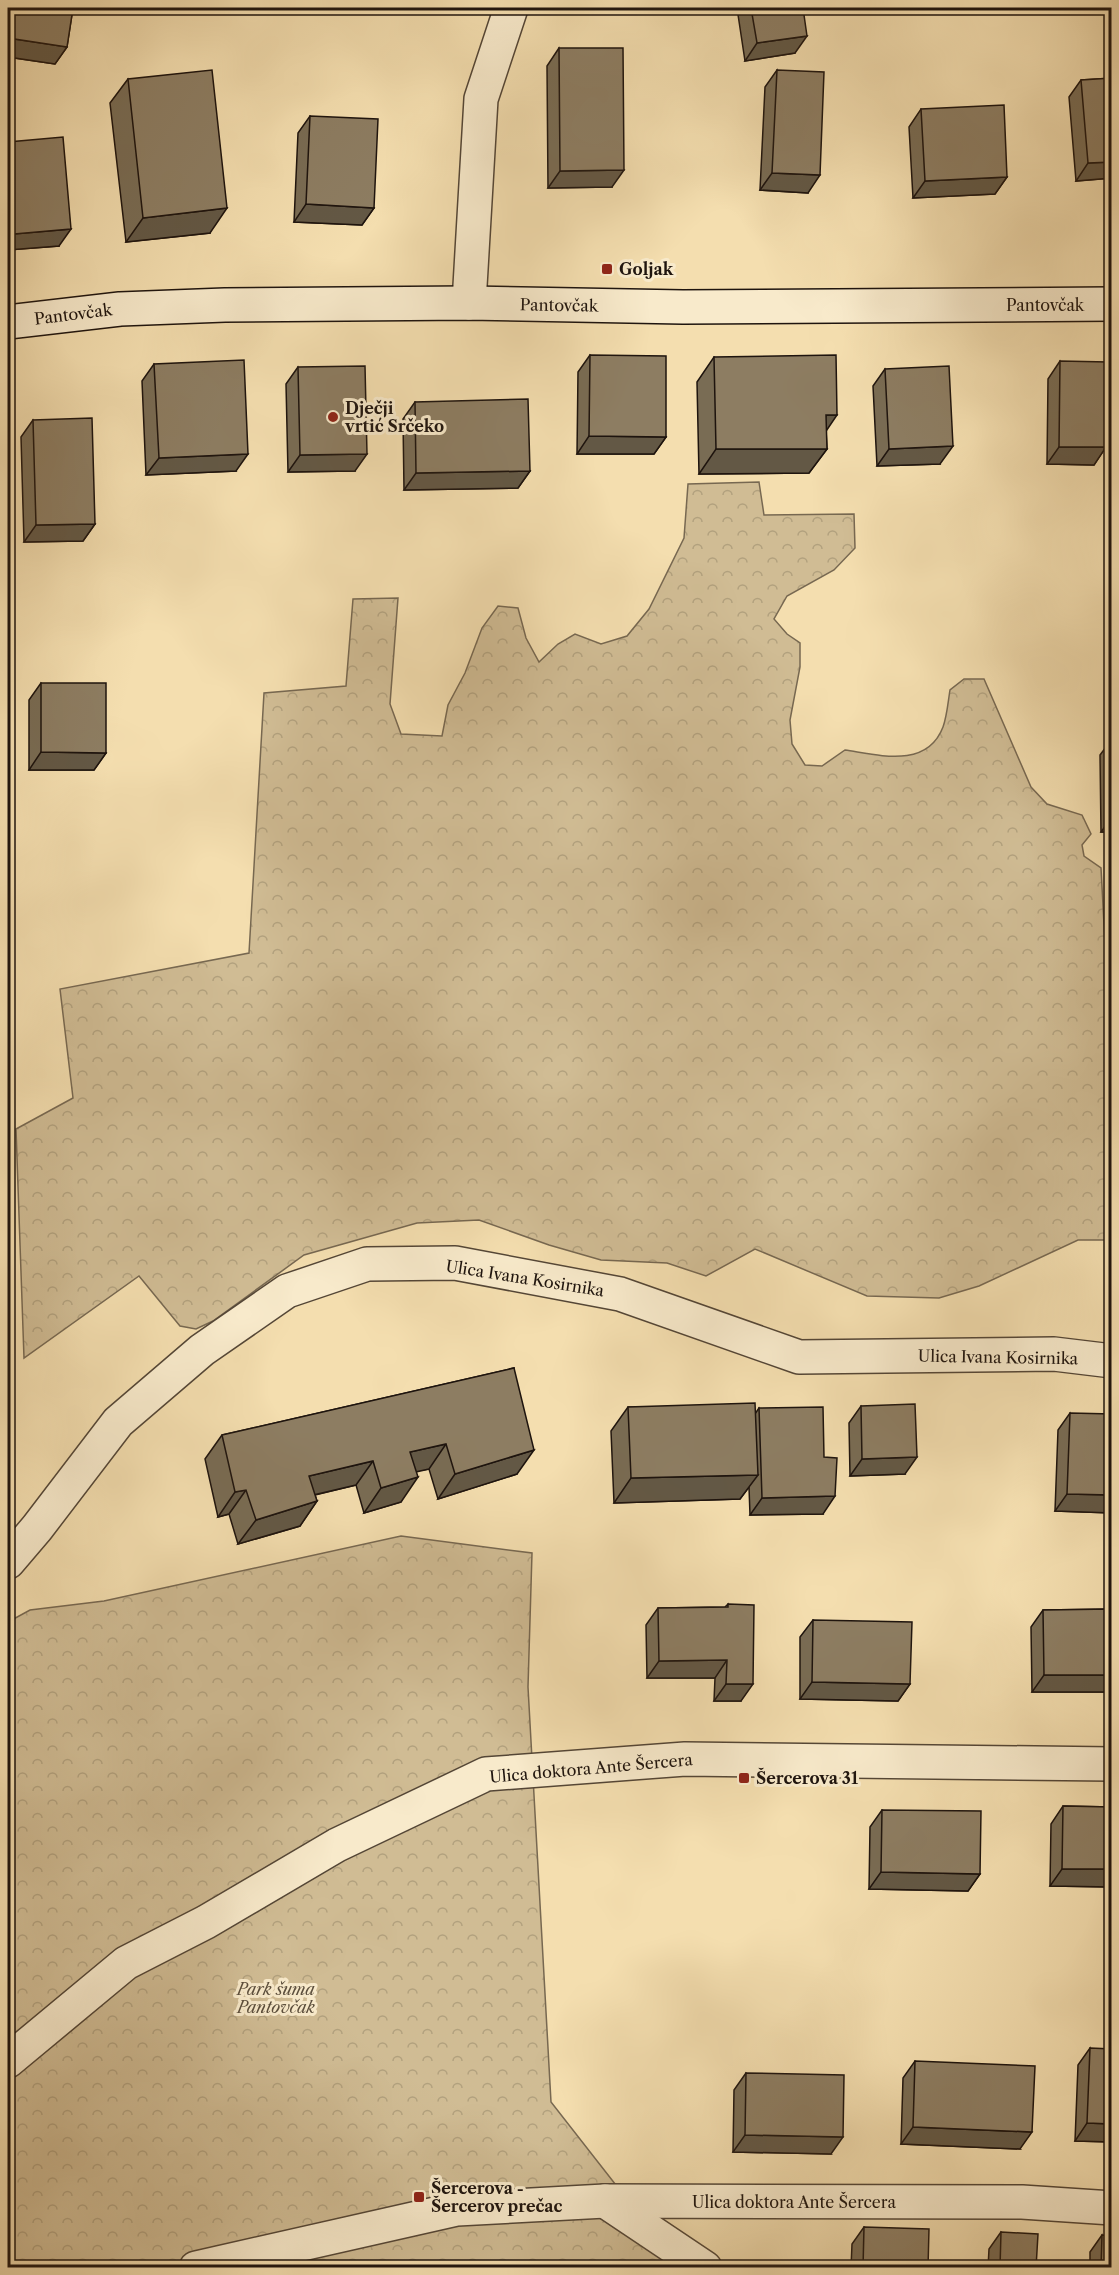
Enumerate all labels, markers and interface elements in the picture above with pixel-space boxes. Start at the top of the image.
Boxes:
place label: Goljak [619,259,674,279]
marker: Goljak [600,262,614,276]
street label: Pantovčak [520,294,599,316]
street label: Pantovčak [1006,295,1085,315]
street label: Pantovčak [33,299,114,329]
place label: Dječji vrtić Srčeko [344,398,444,436]
marker: Dječji vrtić Srčeko [326,410,340,424]
street label: Ulica Ivana Kosirnika [444,1256,606,1300]
street label: Ulica Ivana Kosirnika [918,1346,1079,1368]
street label: Ulica doktora Ante Šercera [488,1748,694,1787]
place label: Šercerova 31 [756,1767,859,1788]
marker: Šercerova 31 [737,1771,751,1785]
park label: Park šuma Pantovčak [235,1979,316,2017]
place label: Šercerova - Šercerov prečac [431,2177,563,2216]
marker: Šercerova - Šercerov prečac [412,2190,426,2204]
street label: Ulica doktora Ante Šercera [692,2191,896,2212]

